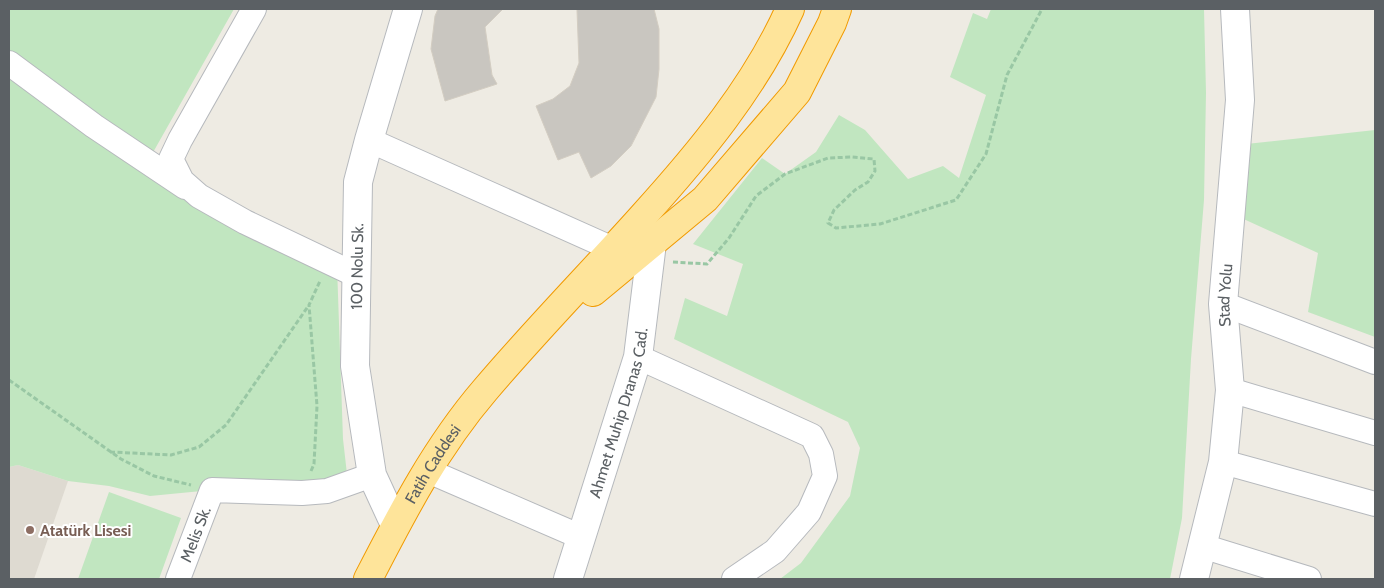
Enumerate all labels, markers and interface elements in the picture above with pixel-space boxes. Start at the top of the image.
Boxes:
street label: 100 Nolu Sk. [347,223,367,310]
street label: Stad Yolu [1214,263,1236,328]
street label: Ahmet Muhip Dranas Cad. [585,327,652,500]
street label: Fatih Caddesi [401,421,465,507]
street label: Melis Sk. [176,504,215,565]
place label: Atatürk Lisesi [40,521,131,540]
marker: Atatürk Lisesi [24,524,36,536]

